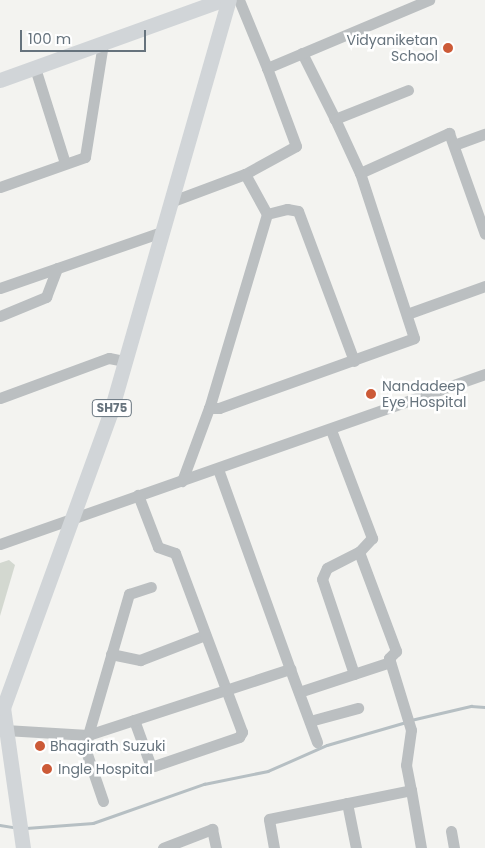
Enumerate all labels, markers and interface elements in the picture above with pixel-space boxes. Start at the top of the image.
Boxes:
scale bar [22,20,149,52]
text: 100 m [28,28,71,49]
place label: Vidyaniketan School [346,32,438,64]
marker: Vidyaniketan School [442,42,454,54]
place label: Nandadeep Eye Hospital [382,378,466,411]
marker: Nandadeep Eye Hospital [364,387,378,401]
road number: SH75 [91,398,133,418]
place label: Bhagirath Suzuki [50,738,166,754]
marker: Bhagirath Suzuki [34,740,46,752]
place label: Ingle Hospital [58,761,153,777]
marker: Ingle Hospital [40,762,54,776]

